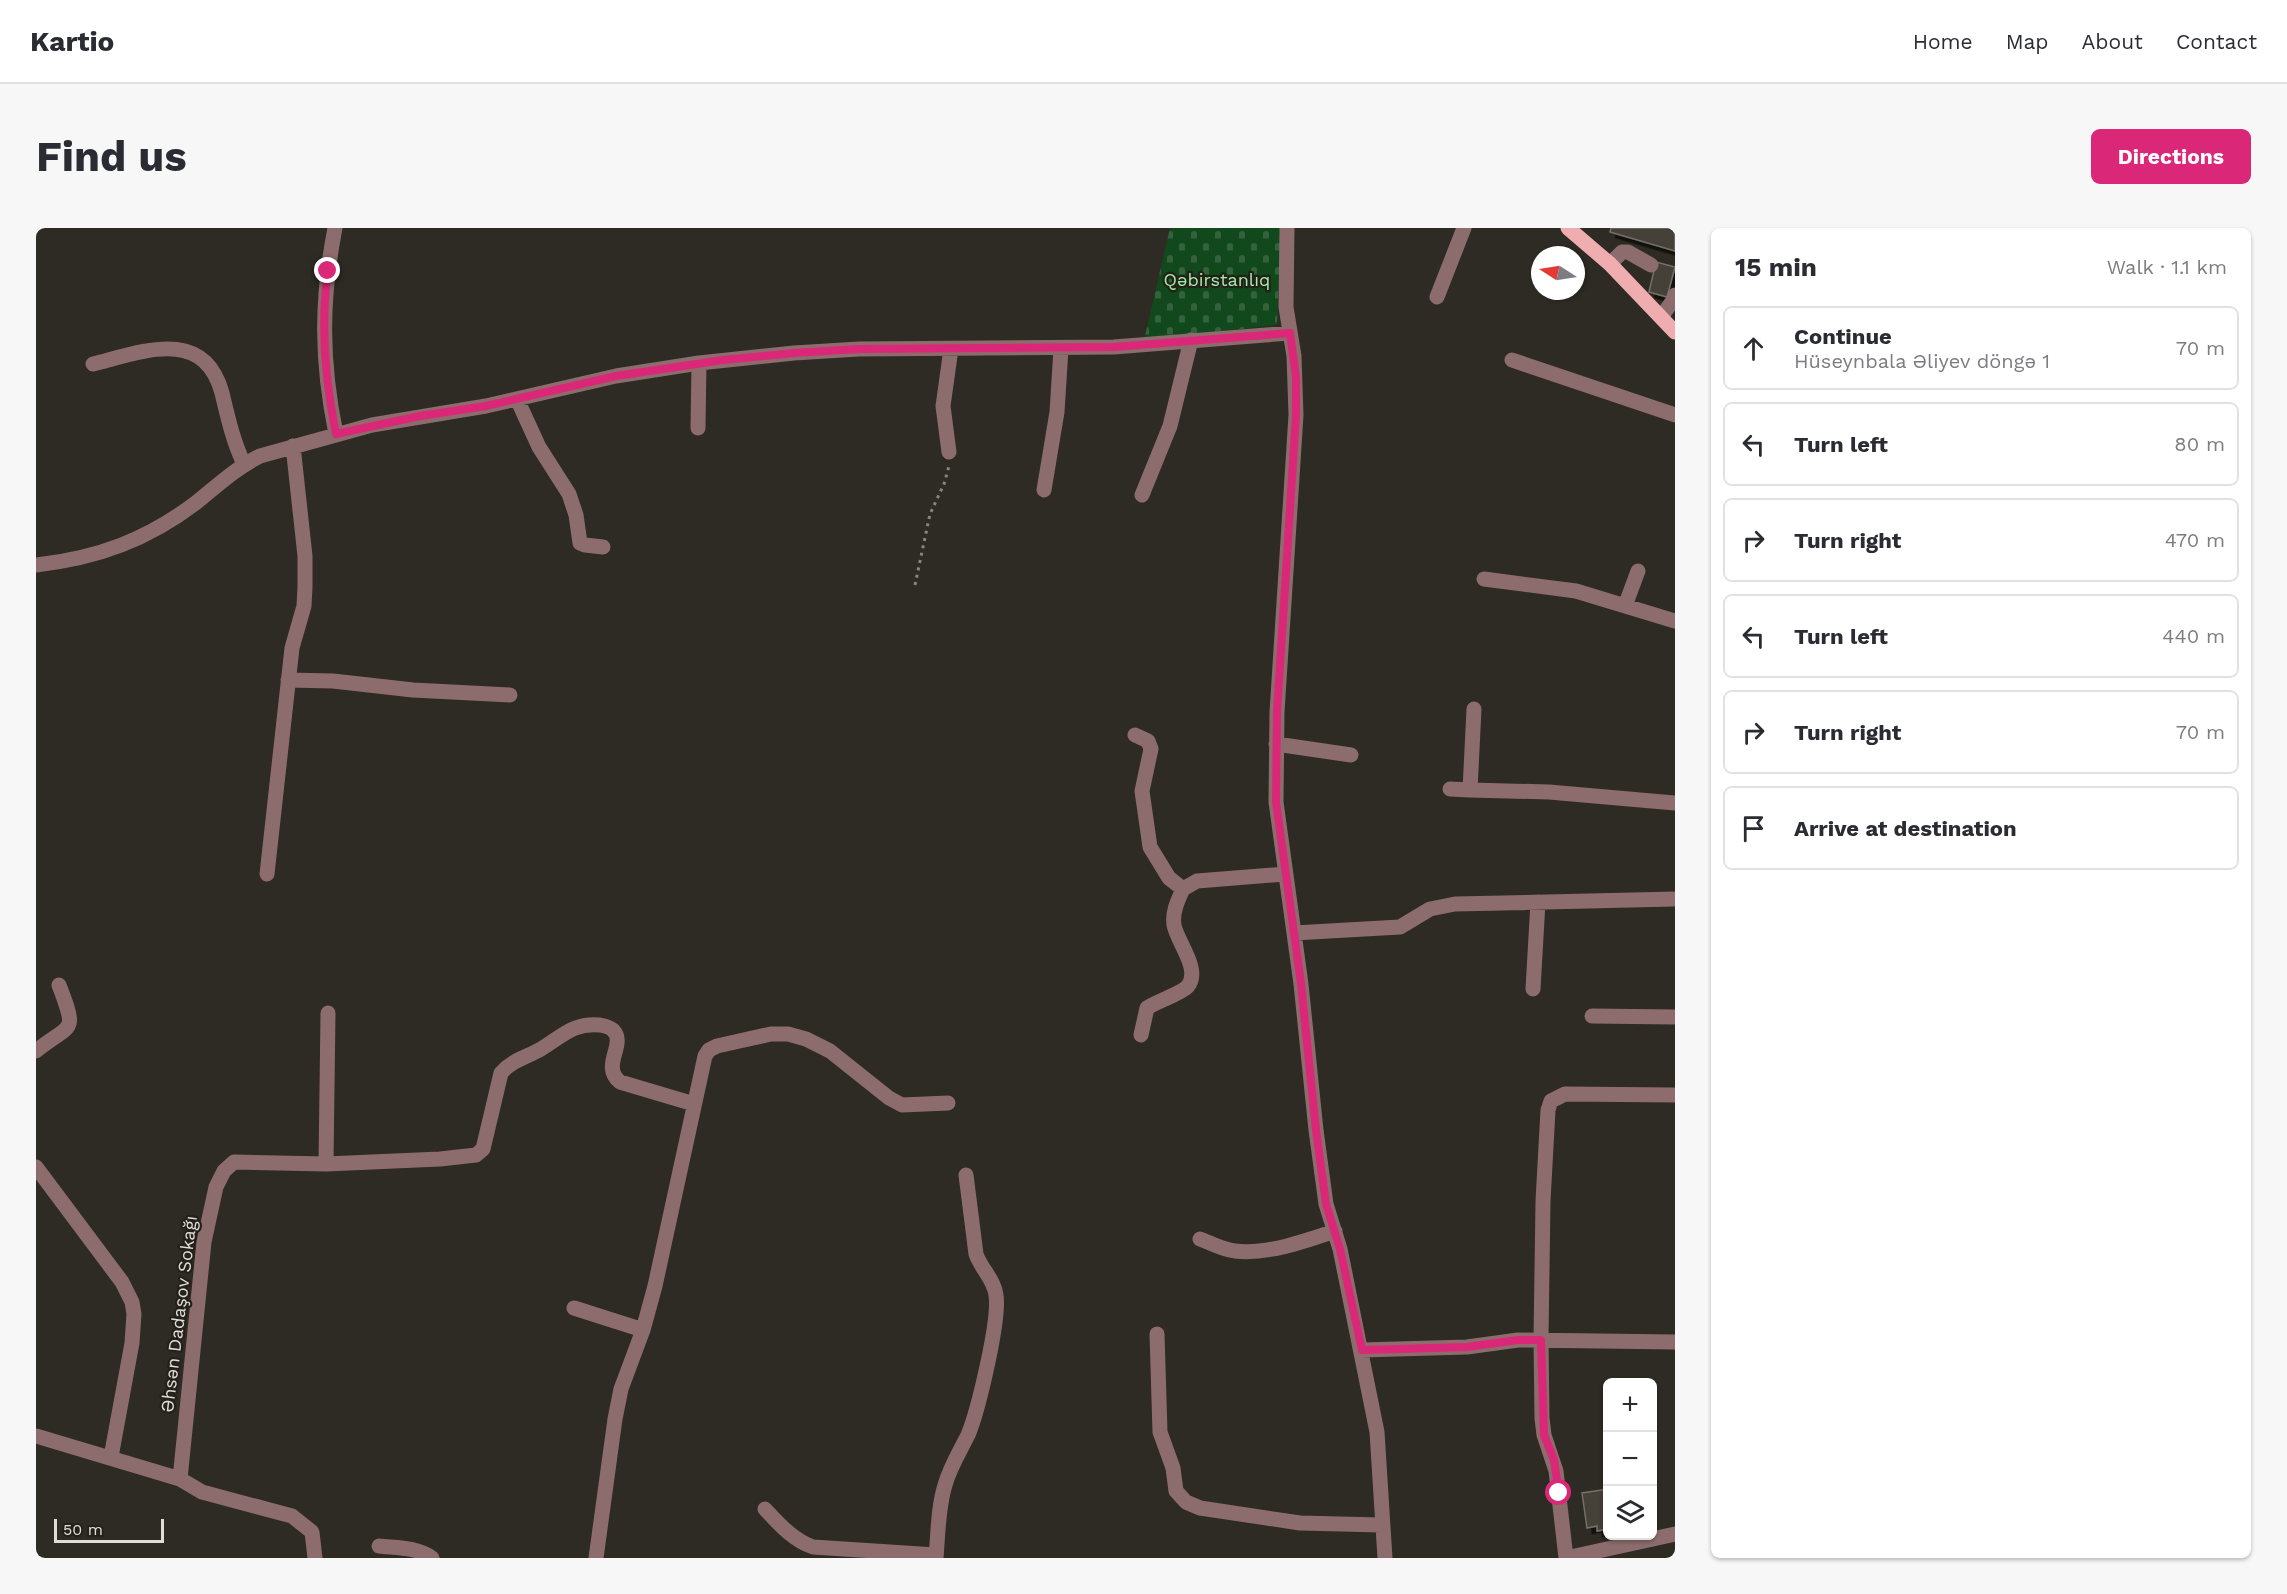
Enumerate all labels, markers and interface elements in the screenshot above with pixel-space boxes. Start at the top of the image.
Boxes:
text: Kartio [30,25,114,58]
text: Home [1913,29,1973,54]
text: Map [2006,29,2049,54]
text: About [2082,29,2143,54]
text: Contact [2176,29,2257,54]
button: Directions [2091,129,2251,184]
text: Find us [36,132,187,181]
north arrow [1531,246,1585,300]
text: 15 min [1735,252,1817,282]
text: Walk · 1.1 km [2107,255,2227,279]
route end [314,257,340,283]
park label: Qəbirstanlıq [1164,269,1270,290]
text: Continue [1794,324,1892,349]
icon: ahead [1737,332,1770,365]
text: 70 m [2176,336,2225,360]
text: Hüseynbala Əliyev döngə 1 [1794,349,2050,373]
icon: left [1737,428,1770,461]
text: Turn left [1794,432,1888,457]
text: 80 m [2174,432,2225,456]
icon: right [1737,524,1770,557]
text: Turn right [1794,528,1901,553]
text: 470 m [2165,528,2225,552]
icon: left [1737,620,1770,653]
text: Turn left [1794,624,1888,649]
text: 440 m [2162,624,2225,648]
icon: right [1737,716,1770,749]
text: Turn right [1794,720,1901,745]
text: 70 m [2176,720,2225,744]
icon: arrive [1737,812,1770,845]
text: Arrive at destination [1794,816,2017,841]
street label: Əhsən Dadaşov Sokağı [156,1214,201,1413]
map controls [1603,1378,1657,1540]
button: + [1603,1378,1657,1432]
button: − [1603,1432,1657,1486]
route start [1545,1479,1571,1505]
button: layers [1603,1486,1657,1540]
scale bar [54,1516,164,1544]
text: 50 m [63,1520,103,1539]

